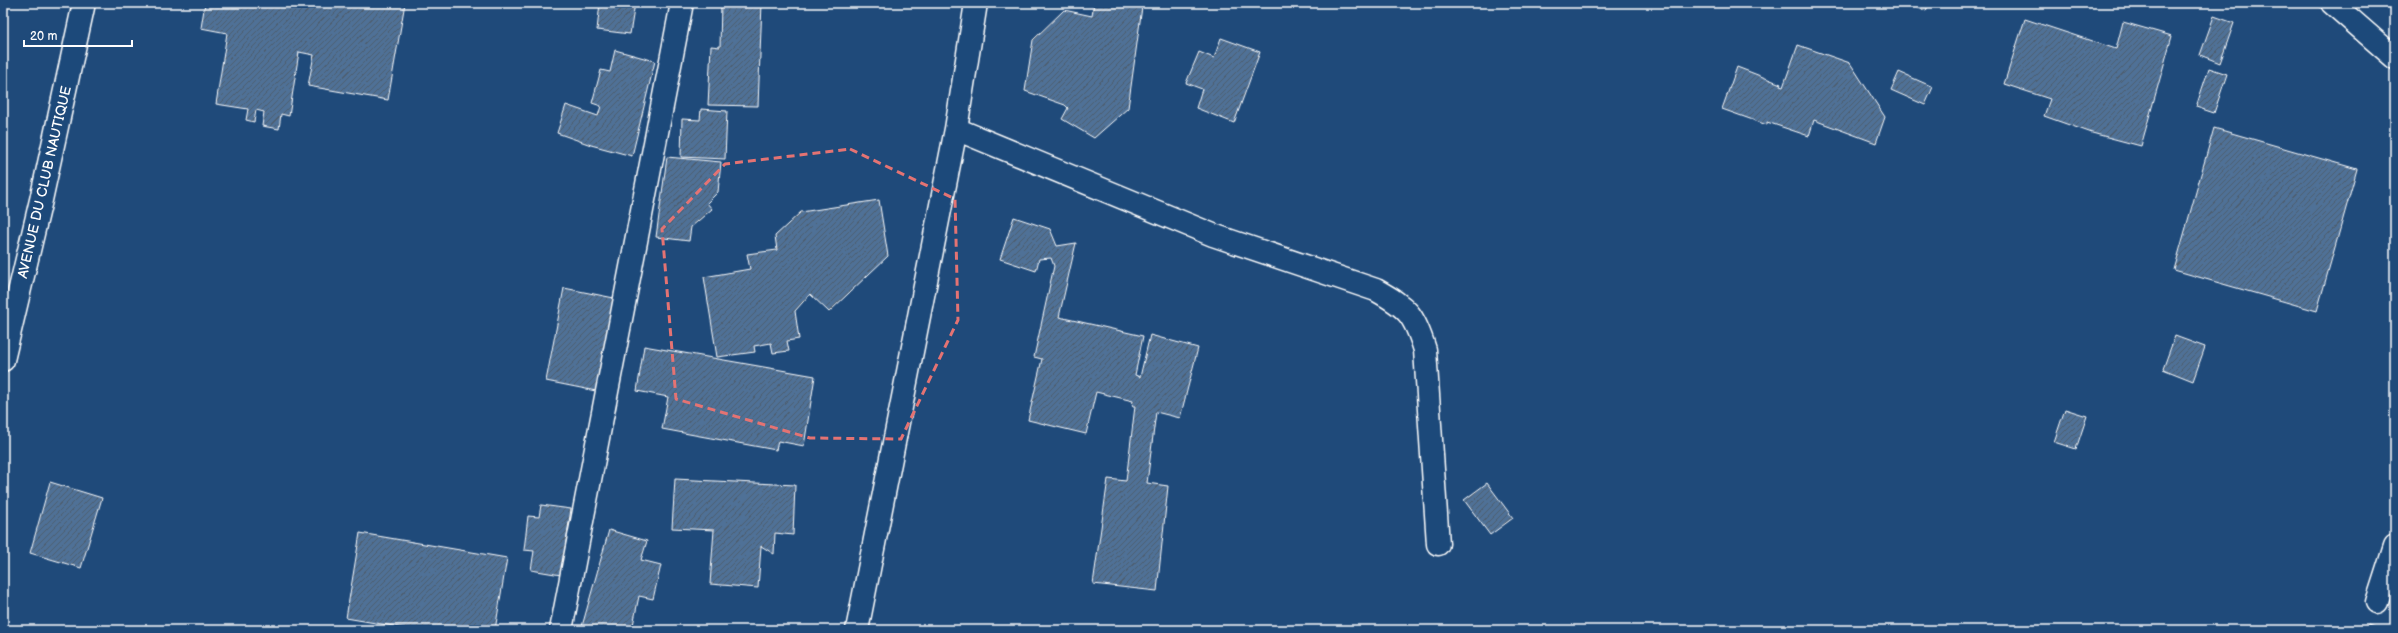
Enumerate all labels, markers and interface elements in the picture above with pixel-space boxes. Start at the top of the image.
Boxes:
scale bar [24,22,132,48]
text: 20 m [30,29,57,44]
street label: AVENUE DU CLUB NAUTIQUE [14,84,75,280]

